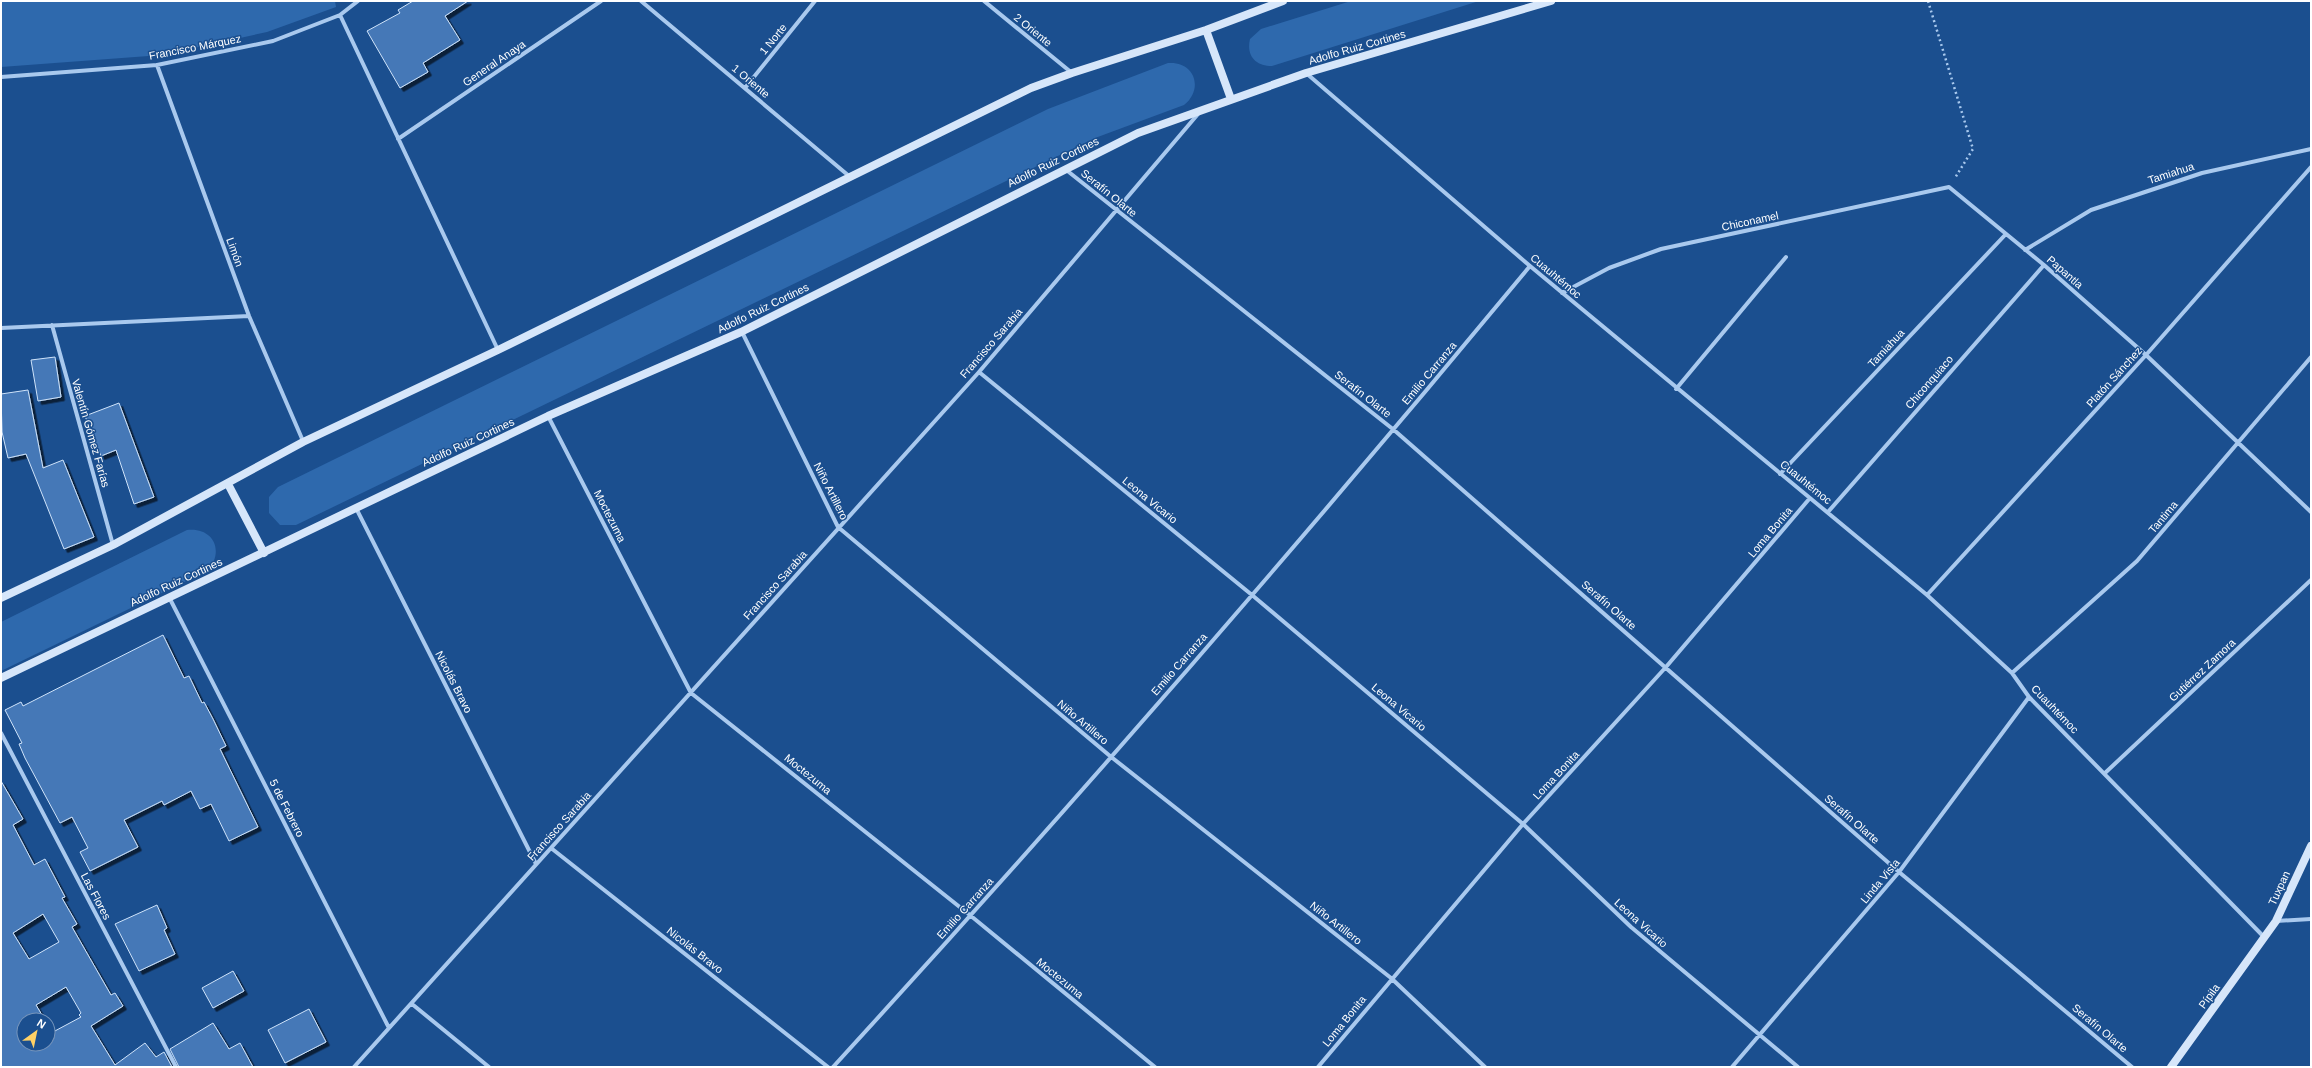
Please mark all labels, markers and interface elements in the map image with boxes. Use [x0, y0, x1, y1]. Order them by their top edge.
street label: 2 Oriente [1012, 11, 1054, 49]
street label: 1 Norte [757, 21, 789, 57]
street label: Adolfo Ruiz Cortines [1307, 27, 1407, 67]
street label: Francisco Márquez [148, 32, 242, 62]
street label: General Anaya [460, 37, 528, 88]
street label: 1 Oriente [730, 62, 772, 100]
street label: Adolfo Ruiz Cortines [1005, 134, 1101, 189]
street label: Tamiahua [2146, 160, 2196, 186]
street label: Serafín Olarte [1079, 167, 1139, 219]
street label: Chiconamel [1720, 209, 1780, 233]
street label: Limón [224, 236, 246, 268]
street label: Cuauhtémoc [1528, 251, 1584, 301]
street label: Papantla [2045, 253, 2086, 291]
street label: Adolfo Ruiz Cortines [715, 280, 811, 335]
street label: Francisco Sarabia [957, 305, 1025, 380]
street label: Tamiahua [1865, 326, 1907, 370]
street label: Emilio Carranza [1399, 338, 1459, 407]
street label: Platón Sánchez [2084, 344, 2144, 410]
street label: Chiconquiaco [1903, 353, 1955, 411]
street label: Serafín Olarte [1332, 368, 1394, 420]
street label: Valentín Gómez Farías [70, 377, 112, 489]
street label: Adolfo Ruiz Cortines [420, 415, 516, 469]
street label: Cuauhtémoc [1778, 458, 1834, 507]
street label: Niño Artillero [811, 460, 851, 522]
street label: Leona Vicario [1120, 474, 1180, 526]
street label: Moctezuma [592, 488, 629, 545]
street label: Tantima [2146, 498, 2181, 536]
street label: Loma Bonita [1746, 504, 1795, 560]
street label: Francisco Sarabia [741, 547, 810, 622]
street label: Adolfo Ruiz Cortines [128, 555, 224, 609]
street label: Serafín Olarte [1579, 578, 1639, 632]
street label: Emilio Carranza [1149, 630, 1210, 697]
street label: Gutiérrez Zamora [2166, 636, 2238, 704]
street label: Nicolás Bravo [433, 649, 475, 715]
street label: Leona Vicario [1369, 681, 1429, 733]
street label: Cuauhtémoc [2029, 682, 2081, 736]
street label: Niño Artillero [1055, 697, 1111, 747]
street label: Loma Bonita [1531, 748, 1582, 802]
street label: Moctezuma [782, 751, 835, 797]
street label: 5 de Febrero [267, 777, 307, 839]
street label: Francisco Sarabia [525, 788, 594, 863]
street label: Serafín Olarte [1822, 792, 1882, 846]
street label: Linda Vista [1858, 856, 1903, 906]
street label: Tuxpan [2266, 869, 2292, 907]
street label: Las Flores [79, 871, 114, 922]
street label: Emilio Carranza [934, 874, 996, 941]
street label: Leona Vicario [1612, 896, 1670, 950]
street label: Niño Artillero [1308, 899, 1364, 947]
street label: Nicolás Bravo [665, 924, 725, 976]
street label: Moctezuma [1034, 955, 1087, 1001]
street label: Pípila [2196, 981, 2222, 1011]
street label: Loma Bonita [1320, 993, 1369, 1049]
street label: Serafín Olarte [2070, 1001, 2130, 1055]
north arrow [16, 1012, 56, 1052]
text: N [35, 1016, 48, 1031]

